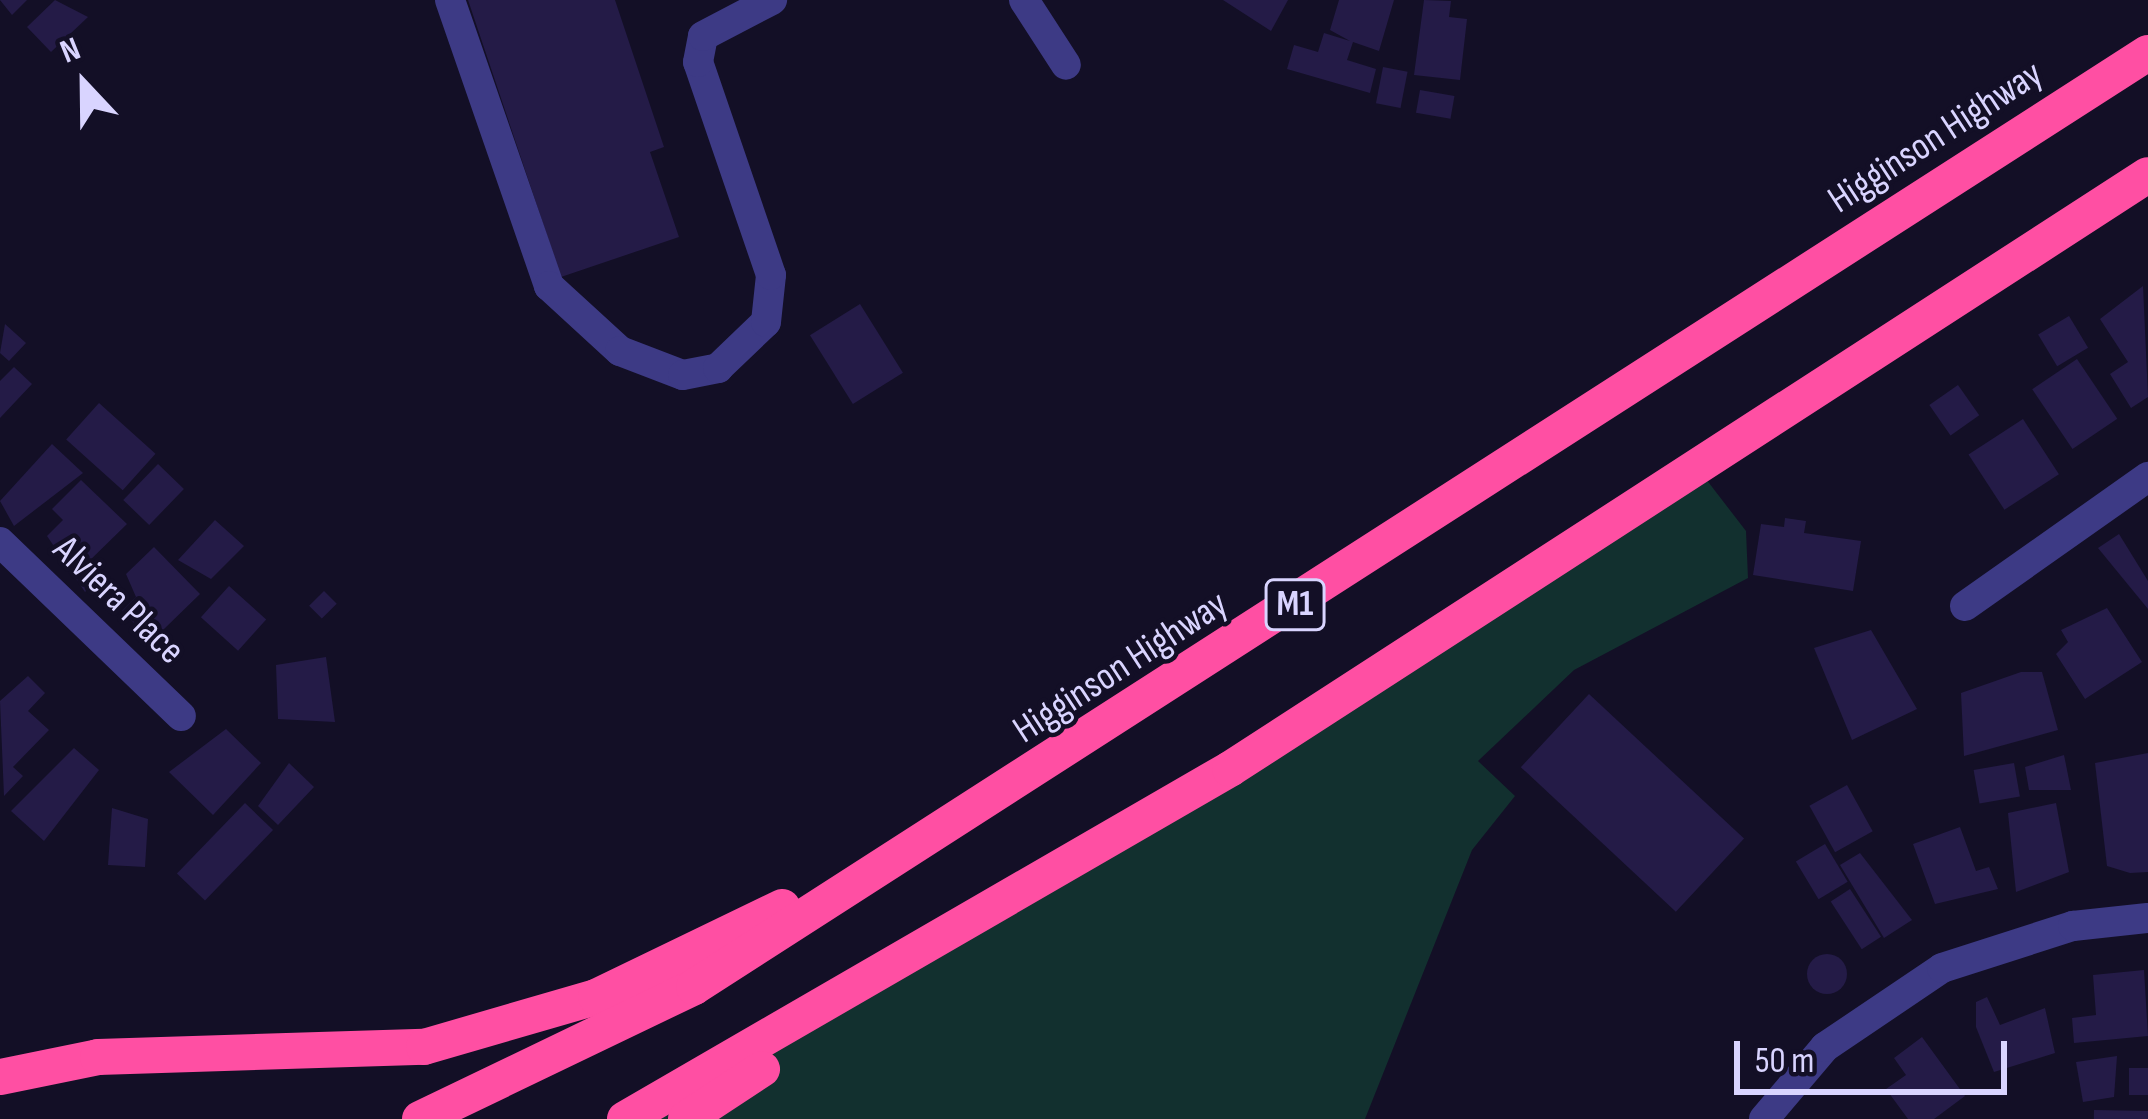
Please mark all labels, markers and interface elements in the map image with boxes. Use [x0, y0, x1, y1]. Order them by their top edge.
north arrow [24, 24, 144, 144]
text: N [55, 29, 86, 72]
street label: Higginson Highway [1820, 51, 2052, 225]
street label: Alviera Place [43, 527, 193, 675]
road number: M1 [1262, 575, 1328, 635]
street label: Higginson Highway [1005, 581, 1237, 755]
scale bar [1740, 1017, 2013, 1091]
text: 50 m [1755, 1040, 1814, 1083]

